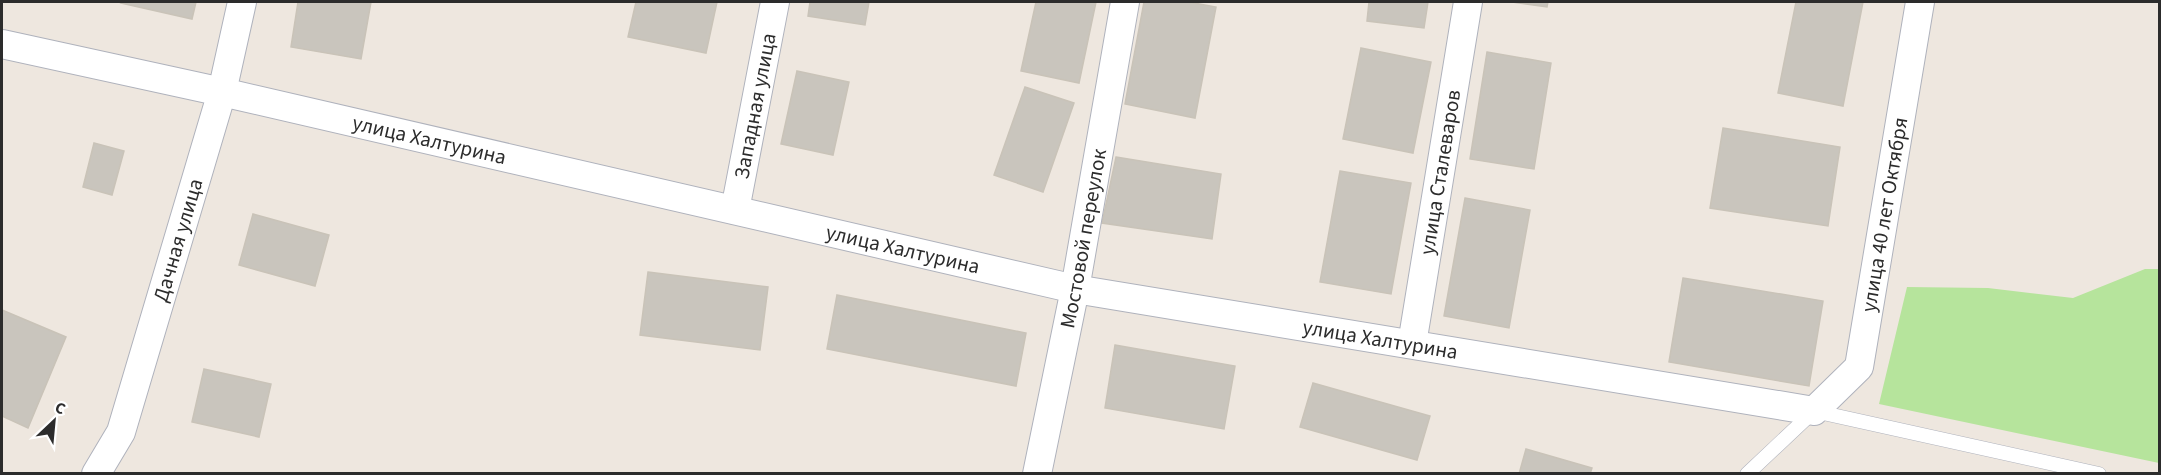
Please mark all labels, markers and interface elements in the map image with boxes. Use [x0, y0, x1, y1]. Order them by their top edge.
street label: Западная улица [726, 30, 784, 181]
street label: улица Сталеваров [1412, 87, 1468, 257]
street label: улица Халтурина [349, 108, 509, 172]
street label: улица 40 лет Октября [1853, 115, 1916, 314]
street label: Мостовой переулок [1052, 146, 1114, 331]
street label: Дачная улица [145, 175, 211, 306]
street label: улица Халтурина [823, 217, 983, 282]
street label: улица Халтурина [1300, 312, 1460, 367]
north arrow [24, 391, 84, 451]
text: С [51, 396, 69, 420]

